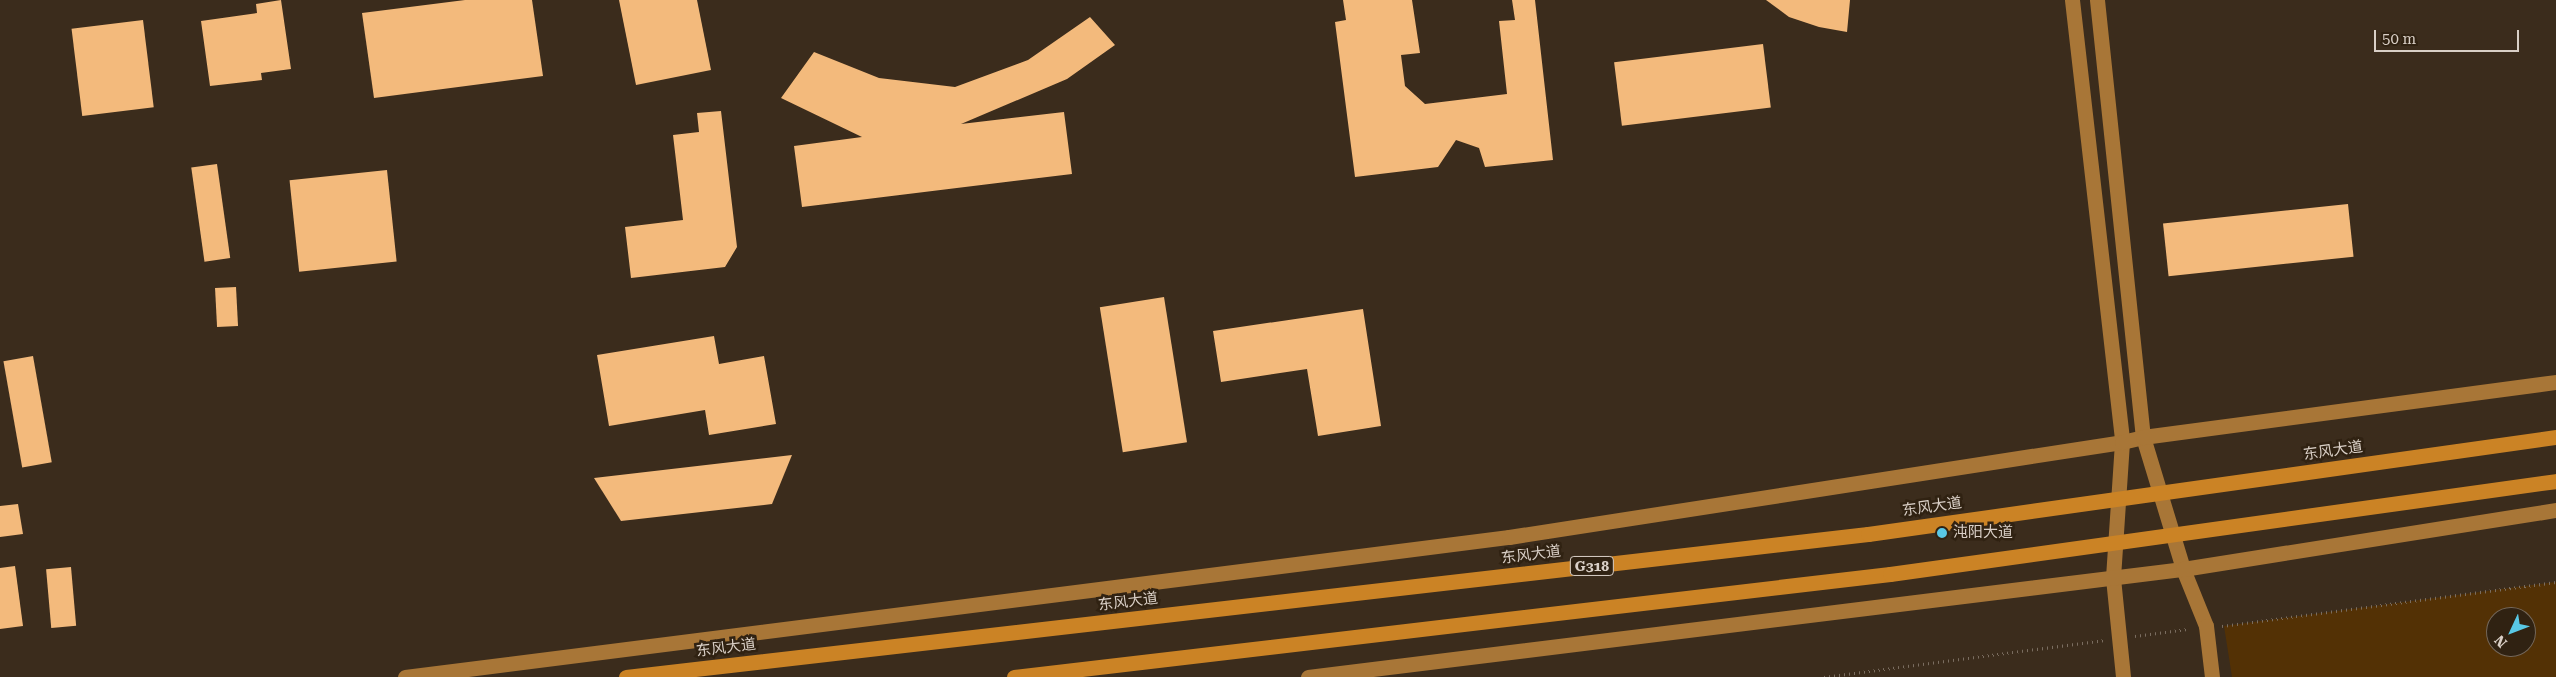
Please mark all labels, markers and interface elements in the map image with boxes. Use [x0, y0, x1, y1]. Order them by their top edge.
scale bar [2376, 20, 2521, 52]
text: 50 m [2382, 30, 2416, 48]
street label: 东风大道 [2302, 438, 2364, 464]
street label: 东风大道 [1901, 494, 1963, 520]
place label: 沌阳大道 [1953, 524, 2013, 542]
marker: 沌阳大道 [1935, 526, 1949, 540]
street label: 东风大道 [1500, 542, 1562, 568]
road number: G318 [1570, 554, 1614, 578]
street label: 东风大道 [1097, 589, 1159, 615]
north arrow [2486, 607, 2536, 657]
text: N [2491, 632, 2510, 651]
street label: 东风大道 [695, 635, 757, 661]

